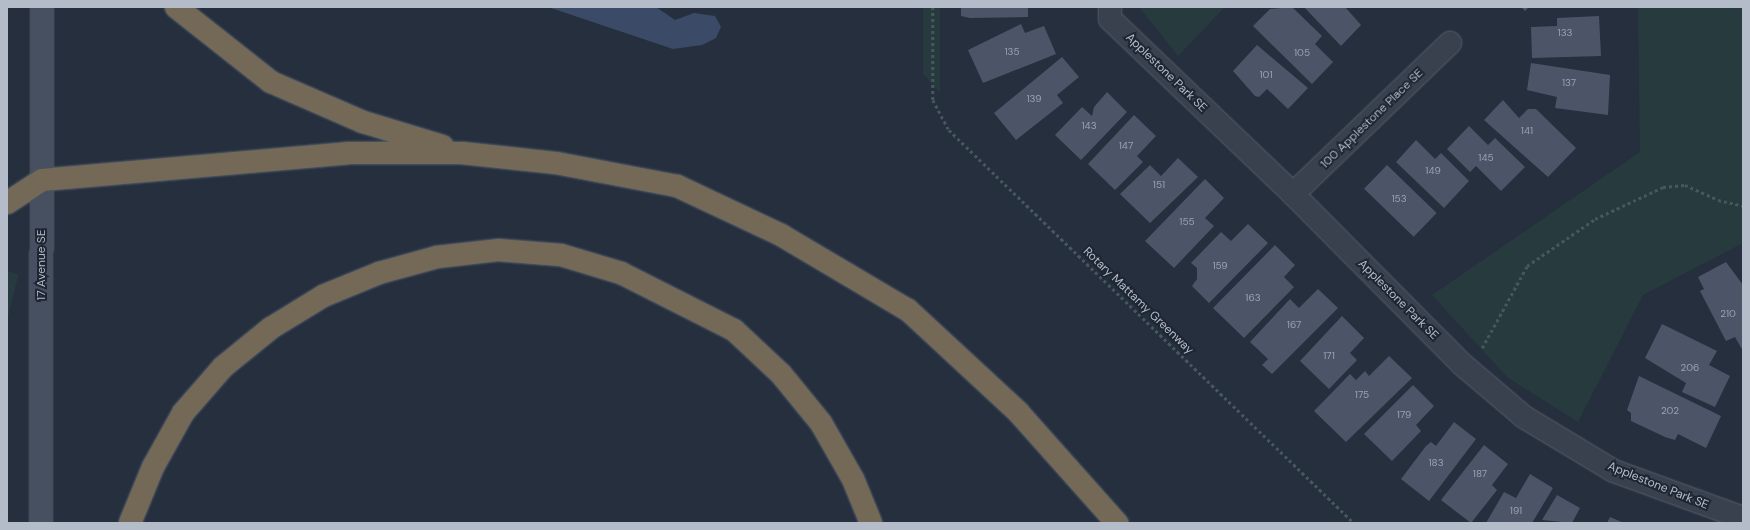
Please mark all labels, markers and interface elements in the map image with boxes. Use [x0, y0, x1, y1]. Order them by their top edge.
house number: 133 [1558, 27, 1572, 39]
street label: Applestone Park SE [1122, 31, 1210, 115]
house number: 135 [1004, 46, 1020, 58]
house number: 105 [1294, 47, 1310, 59]
street label: 100 Applestone Place SE [1318, 66, 1426, 172]
house number: 101 [1259, 69, 1273, 81]
house number: 137 [1562, 77, 1576, 89]
house number: 139 [1026, 93, 1042, 105]
house number: 143 [1081, 120, 1097, 132]
house number: 141 [1521, 125, 1533, 137]
house number: 147 [1119, 140, 1133, 152]
house number: 145 [1478, 152, 1494, 164]
house number: 149 [1425, 165, 1441, 177]
house number: 151 [1153, 179, 1165, 191]
house number: 153 [1391, 193, 1407, 205]
house number: 155 [1179, 216, 1195, 228]
street label: 17 Avenue SE [35, 229, 49, 301]
street label: Rotary Mattamy Greenway [1080, 245, 1196, 357]
street label: Applestone Park SE [1355, 257, 1441, 343]
house number: 159 [1212, 260, 1228, 272]
house number: 163 [1245, 292, 1261, 304]
house number: 210 [1720, 308, 1736, 320]
house number: 167 [1287, 319, 1301, 331]
house number: 171 [1323, 350, 1335, 362]
house number: 206 [1681, 362, 1699, 374]
house number: 175 [1355, 389, 1369, 401]
house number: 202 [1661, 405, 1679, 417]
house number: 179 [1397, 409, 1411, 421]
house number: 183 [1428, 457, 1444, 469]
street label: Applestone Park SE [1606, 459, 1710, 513]
house number: 187 [1473, 468, 1487, 480]
house number: 191 [1510, 505, 1522, 517]

